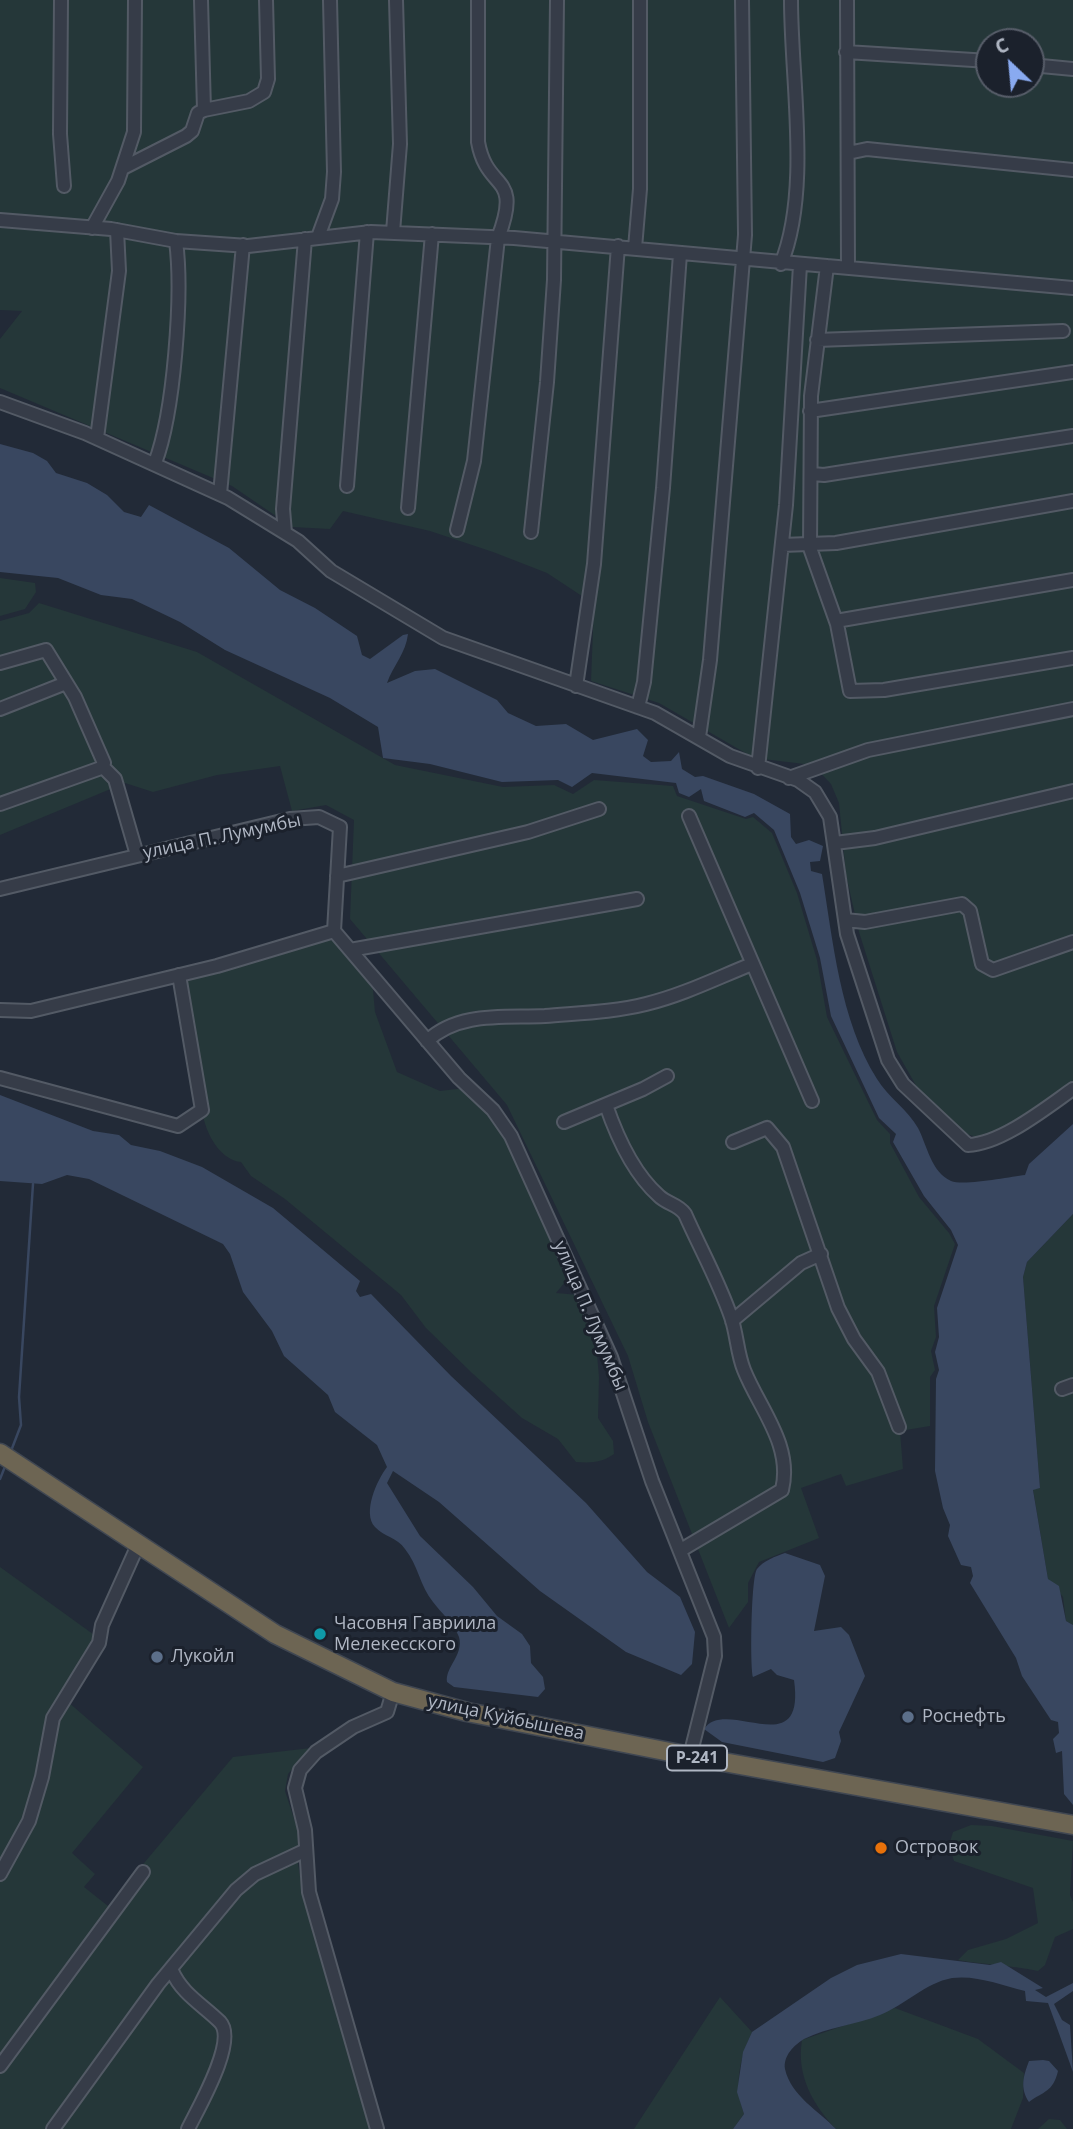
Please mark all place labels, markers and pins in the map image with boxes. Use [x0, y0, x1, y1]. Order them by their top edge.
place label: Часовня Гавриила Мелекесского [334, 1613, 496, 1656]
marker: Часовня Гавриила Мелекесского [312, 1626, 328, 1642]
place label: Лукойл [171, 1646, 235, 1668]
marker: Лукойл [149, 1649, 165, 1665]
place label: Роснефть [922, 1706, 1006, 1728]
marker: Роснефть [900, 1709, 916, 1725]
place label: Островок [895, 1837, 978, 1859]
marker: Островок [873, 1840, 889, 1856]

